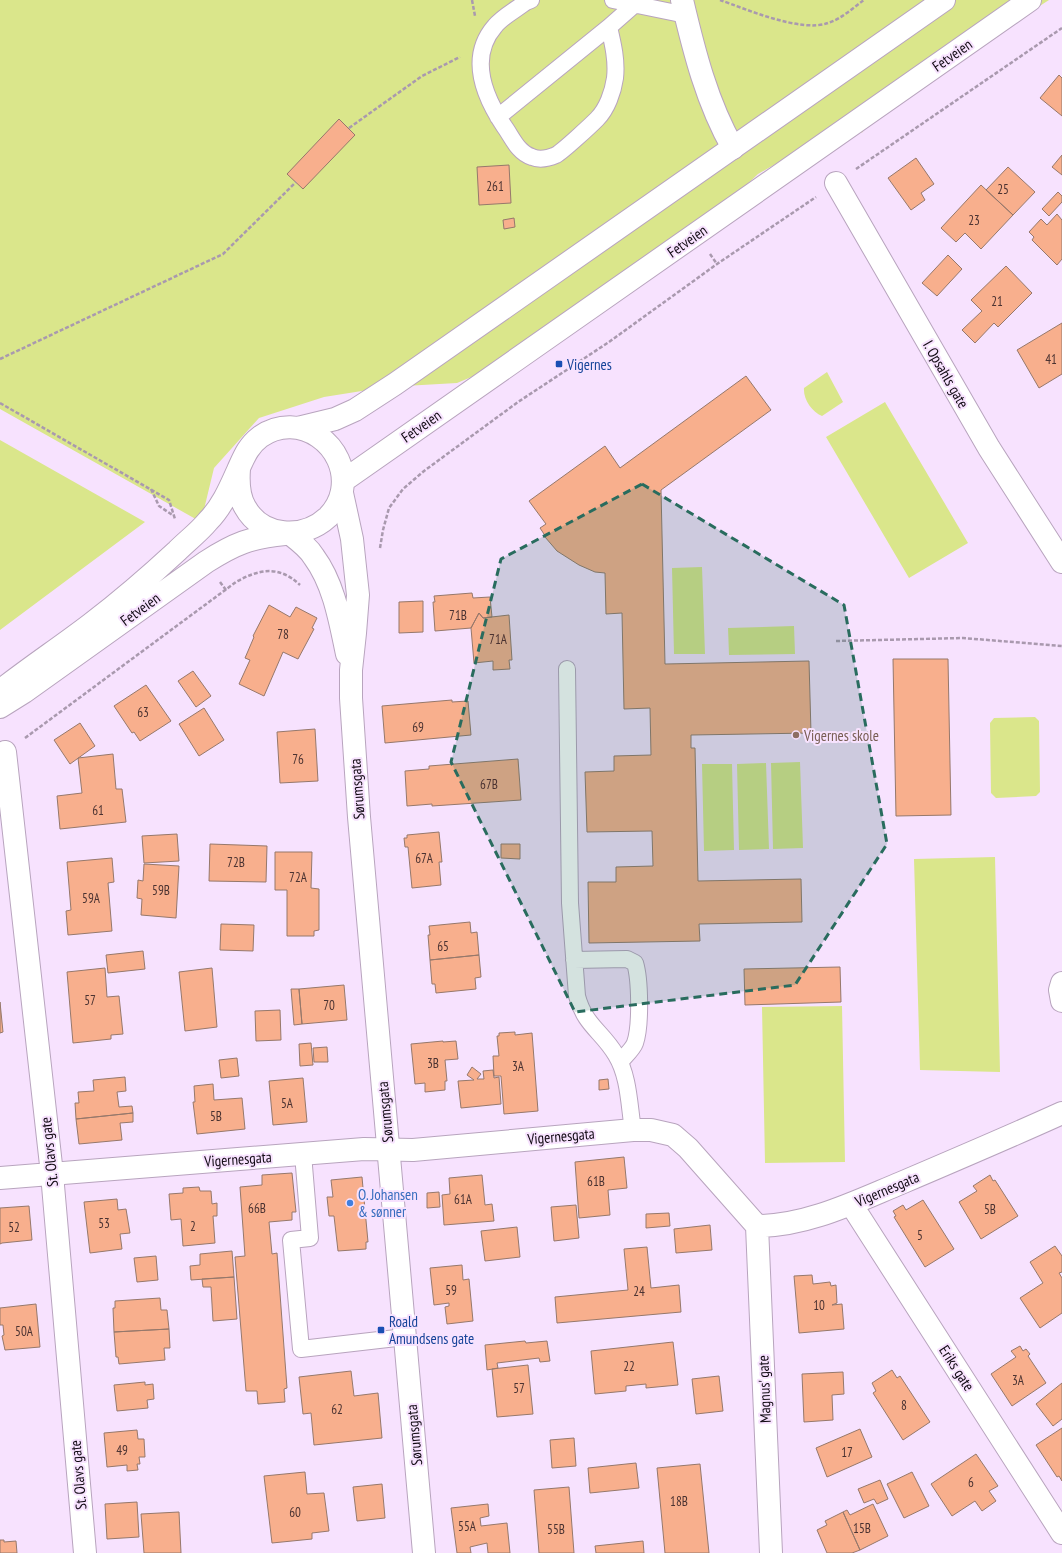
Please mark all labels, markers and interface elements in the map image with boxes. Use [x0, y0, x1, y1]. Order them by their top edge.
street label: Fetveien [928, 34, 976, 76]
house number: 261 [486, 178, 504, 195]
house number: 25 [997, 181, 1009, 198]
house number: 23 [968, 212, 980, 229]
street label: Fetveien [663, 220, 711, 262]
house number: 21 [991, 293, 1003, 310]
street label: I. Opsahls gate [919, 337, 973, 411]
house number: 41 [1045, 351, 1057, 368]
place label: Vigernes [566, 355, 612, 374]
marker: Vigernes [554, 359, 564, 369]
street label: Fetveien [397, 405, 445, 447]
street label: Fetveien [116, 588, 164, 630]
house number: 71B [449, 607, 467, 624]
house number: 78 [277, 626, 289, 643]
house number: 71A [489, 631, 508, 648]
house number: 63 [137, 704, 149, 721]
house number: 69 [412, 719, 424, 736]
place label: Vigernes skole [803, 726, 879, 745]
marker: Vigernes skole [791, 730, 801, 740]
house number: 76 [292, 751, 304, 768]
street label: Sørumsgata [345, 758, 369, 820]
house number: 67B [480, 776, 498, 793]
house number: 61 [92, 802, 104, 819]
house number: 67A [415, 850, 434, 867]
house number: 72B [227, 854, 245, 871]
house number: 72A [289, 869, 308, 886]
house number: 59B [152, 882, 170, 899]
house number: 59A [82, 890, 101, 907]
house number: 65 [437, 938, 449, 955]
house number: 57 [84, 992, 96, 1009]
house number: 70 [323, 997, 335, 1014]
house number: 3B [427, 1055, 439, 1072]
house number: 3A [512, 1058, 525, 1075]
street label: Sørumsgata [373, 1081, 397, 1143]
house number: 5A [281, 1095, 294, 1112]
house number: 5B [210, 1108, 222, 1125]
street label: St. Olavs gate [36, 1116, 62, 1188]
street label: Vigernesgata [526, 1124, 595, 1148]
street label: Vigernesgata [203, 1147, 272, 1171]
street label: Vigernesgata [851, 1167, 922, 1211]
house number: 61B [587, 1173, 605, 1190]
place label: O. Johansen & sønner [358, 1185, 418, 1221]
house number: 61A [454, 1191, 473, 1208]
marker: O. Johansen & sønner [345, 1198, 355, 1208]
house number: 66B [248, 1200, 266, 1217]
house number: 5B [984, 1201, 996, 1218]
house number: 53 [98, 1215, 110, 1232]
house number: 2 [190, 1218, 196, 1235]
house number: 52 [8, 1219, 20, 1236]
house number: 5 [917, 1227, 923, 1244]
house number: 59 [445, 1282, 457, 1299]
house number: 24 [633, 1283, 645, 1300]
house number: 10 [813, 1297, 825, 1314]
place label: Roald Amundsens gate [389, 1312, 474, 1348]
house number: 50A [15, 1323, 34, 1340]
marker: Roald Amundsens gate [376, 1325, 386, 1335]
street label: Eriks gate [935, 1342, 979, 1394]
street label: Magnus' gate [753, 1355, 775, 1423]
house number: 22 [623, 1358, 635, 1375]
house number: 3A [1012, 1372, 1025, 1389]
house number: 57 [513, 1380, 525, 1397]
house number: 8 [901, 1397, 907, 1414]
house number: 62 [331, 1401, 343, 1418]
street label: Sørumsgata [402, 1404, 426, 1466]
street label: St. Olavs gate [65, 1439, 91, 1511]
house number: 49 [116, 1442, 128, 1459]
house number: 17 [841, 1444, 853, 1461]
house number: 6 [968, 1474, 974, 1491]
house number: 18B [670, 1493, 688, 1510]
house number: 60 [289, 1504, 301, 1521]
house number: 55A [458, 1518, 477, 1535]
house number: 15B [853, 1520, 871, 1537]
house number: 55B [547, 1521, 565, 1538]

